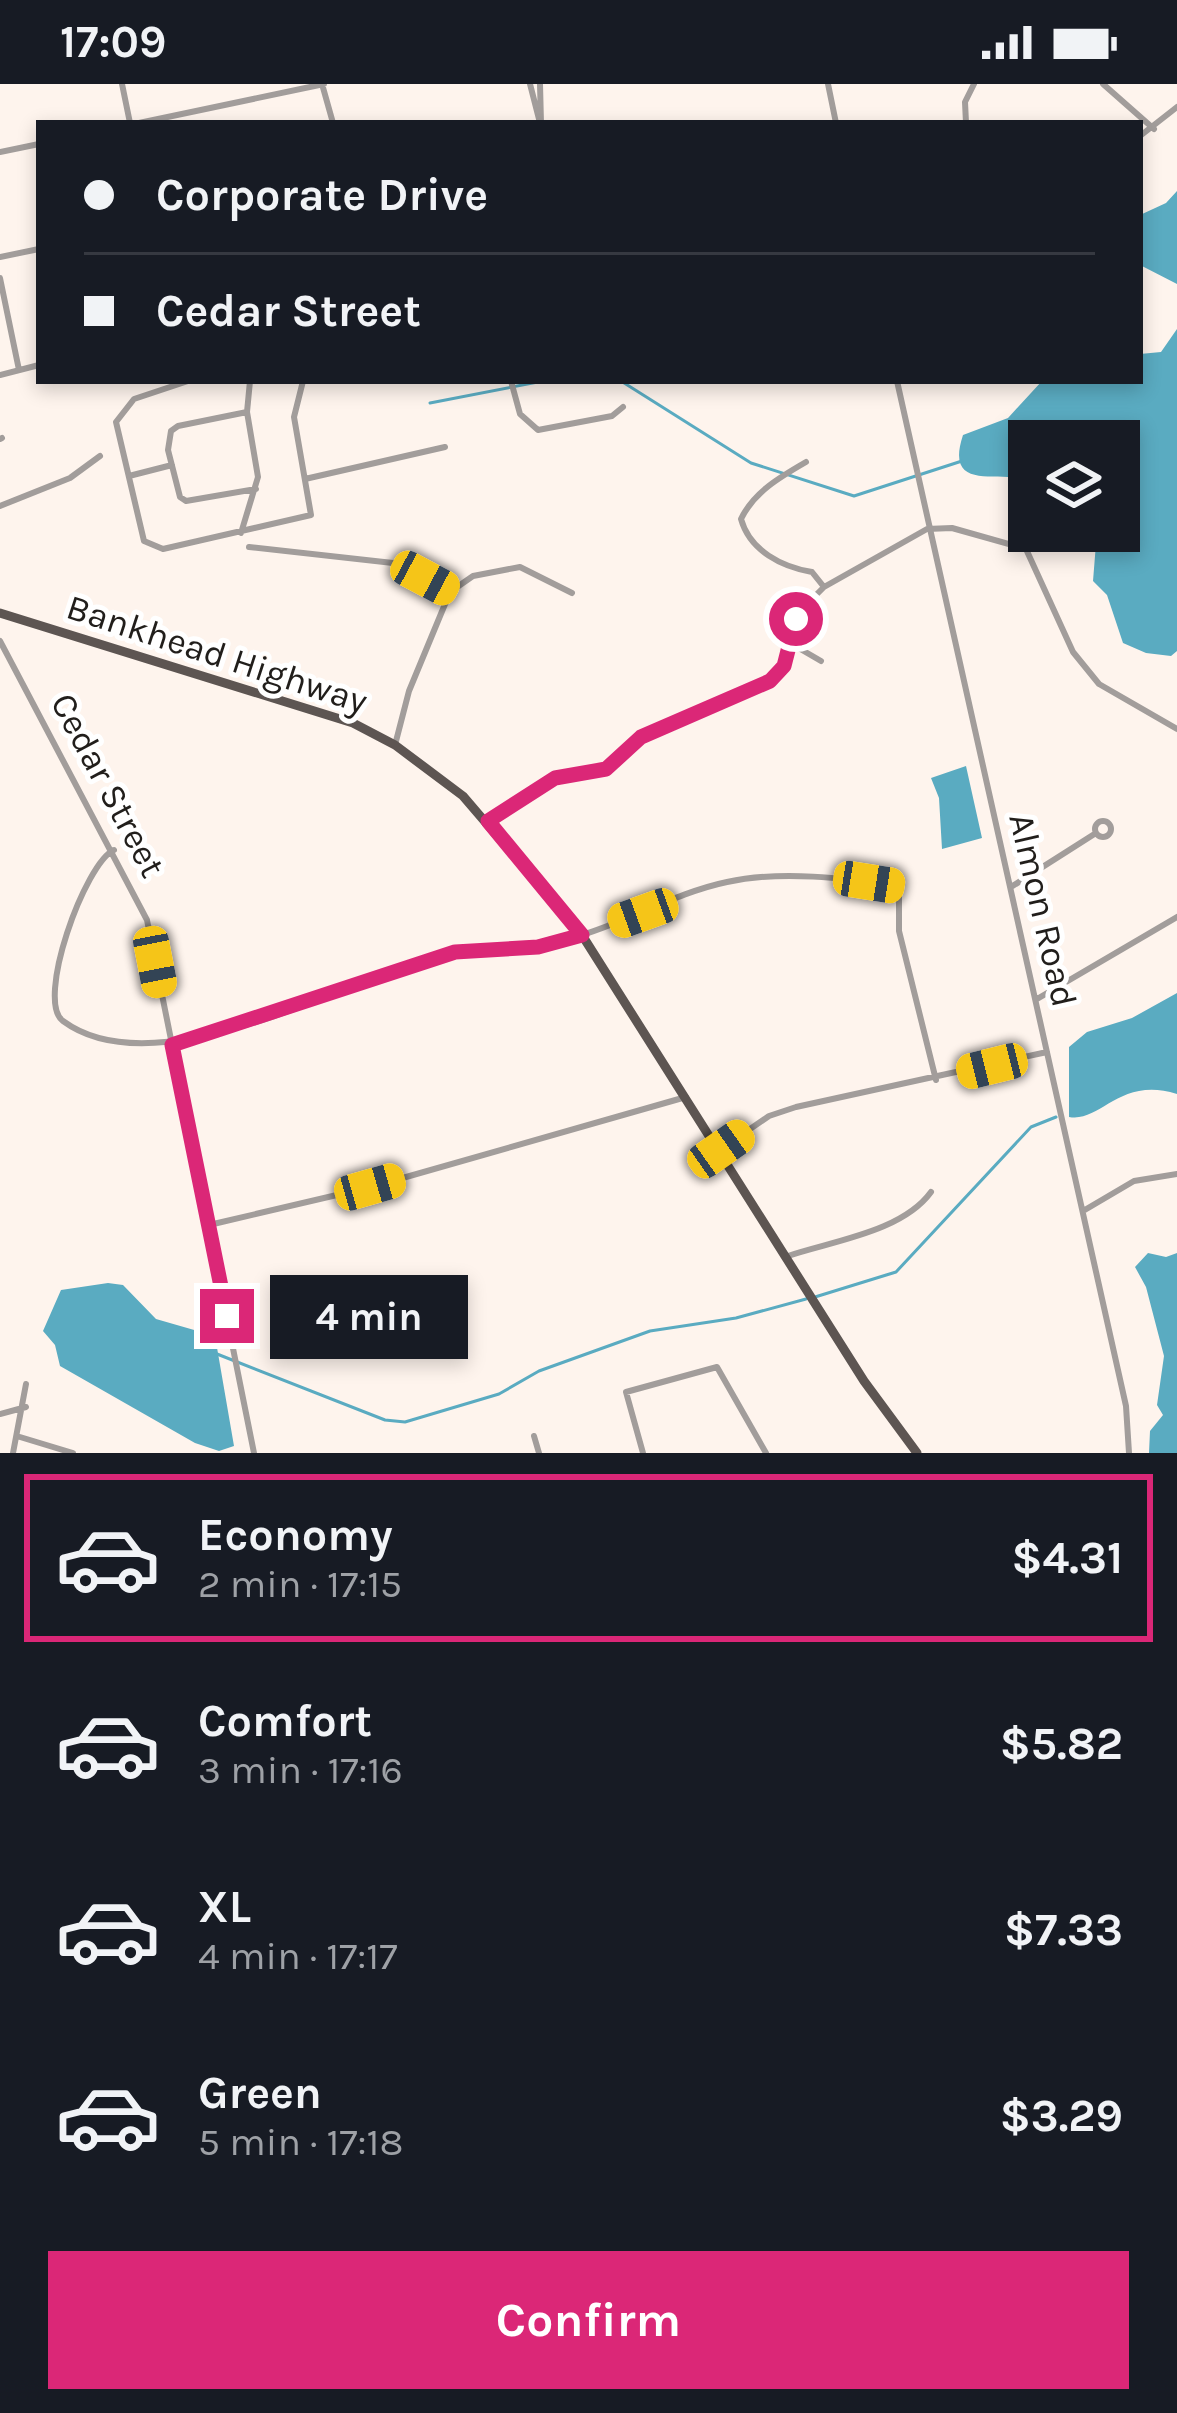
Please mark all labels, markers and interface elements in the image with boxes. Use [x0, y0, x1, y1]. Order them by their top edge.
text: 17:09 [60, 16, 166, 68]
text: Corporate Drive [156, 169, 488, 221]
text: Cedar Street [156, 285, 421, 337]
map controls [1008, 420, 1140, 552]
button: layers [1008, 420, 1140, 552]
car [385, 545, 465, 611]
street label: Bankhead Highway [61, 586, 373, 723]
route start [769, 592, 823, 646]
street label: Cedar Street [42, 686, 174, 884]
street label: Almon Road [1000, 809, 1086, 1011]
car [831, 859, 907, 905]
car [603, 884, 683, 942]
car [130, 923, 180, 1001]
car [953, 1040, 1031, 1092]
car [681, 1114, 761, 1184]
car [330, 1160, 410, 1214]
callout: 4 min [269, 1274, 467, 1358]
route end [200, 1289, 254, 1343]
text: 4 min [315, 1294, 423, 1340]
icon: car [54, 1504, 162, 1612]
text: Economy [198, 1509, 393, 1561]
text: $4.31 [1012, 1532, 1123, 1584]
text: 2 min · 17:15 [198, 1561, 402, 1607]
icon: car [54, 1690, 162, 1798]
text: Comfort [198, 1695, 372, 1747]
text: $5.82 [1000, 1718, 1123, 1770]
text: 3 min · 17:16 [198, 1747, 403, 1793]
icon: car [54, 1876, 162, 1984]
text: XL [198, 1881, 251, 1933]
text: $7.33 [1004, 1904, 1123, 1956]
text: 4 min · 17:17 [198, 1933, 398, 1979]
icon: car [54, 2062, 162, 2170]
text: Green [198, 2067, 322, 2119]
text: $3.29 [1000, 2090, 1123, 2142]
text: 5 min · 17:18 [198, 2119, 403, 2165]
button: Confirm [48, 2251, 1129, 2389]

